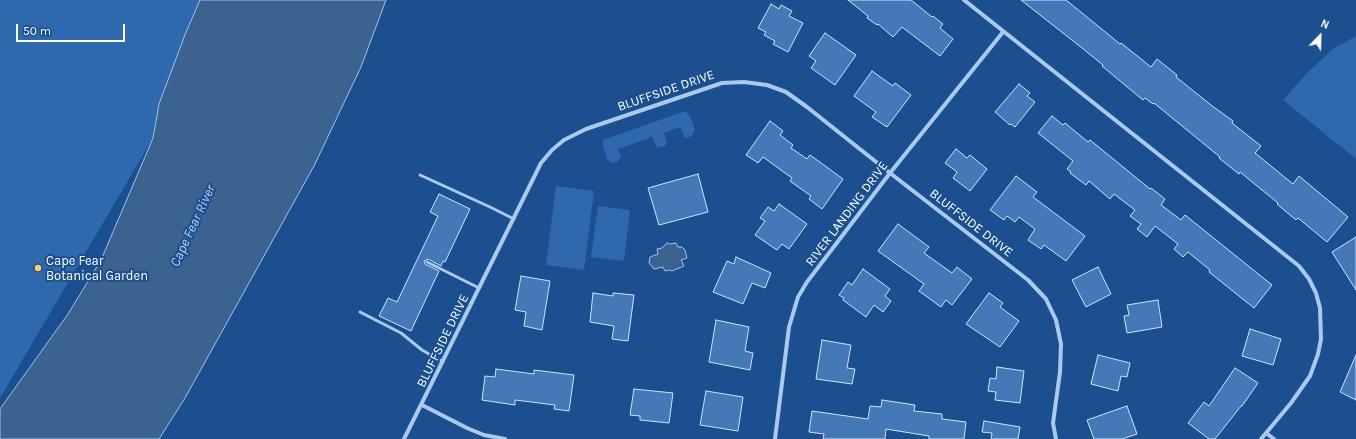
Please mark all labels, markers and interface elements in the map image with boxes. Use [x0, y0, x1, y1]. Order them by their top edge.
scale bar [18, 16, 127, 42]
north arrow [1300, 16, 1340, 56]
text: N [1319, 17, 1331, 32]
text: 50 m [23, 24, 51, 38]
street label: BLUFFSIDE DRIVE [615, 67, 717, 115]
street label: RIVER LANDING DRIVE [803, 159, 891, 269]
water label: Cape Fear River [167, 182, 219, 270]
street label: BLUFFSIDE DRIVE [926, 186, 1016, 260]
place label: Cape Fear Botanical Garden [46, 253, 148, 284]
marker: Cape Fear Botanical Garden [33, 263, 43, 273]
street label: BLUFFSIDE DRIVE [414, 292, 472, 390]

